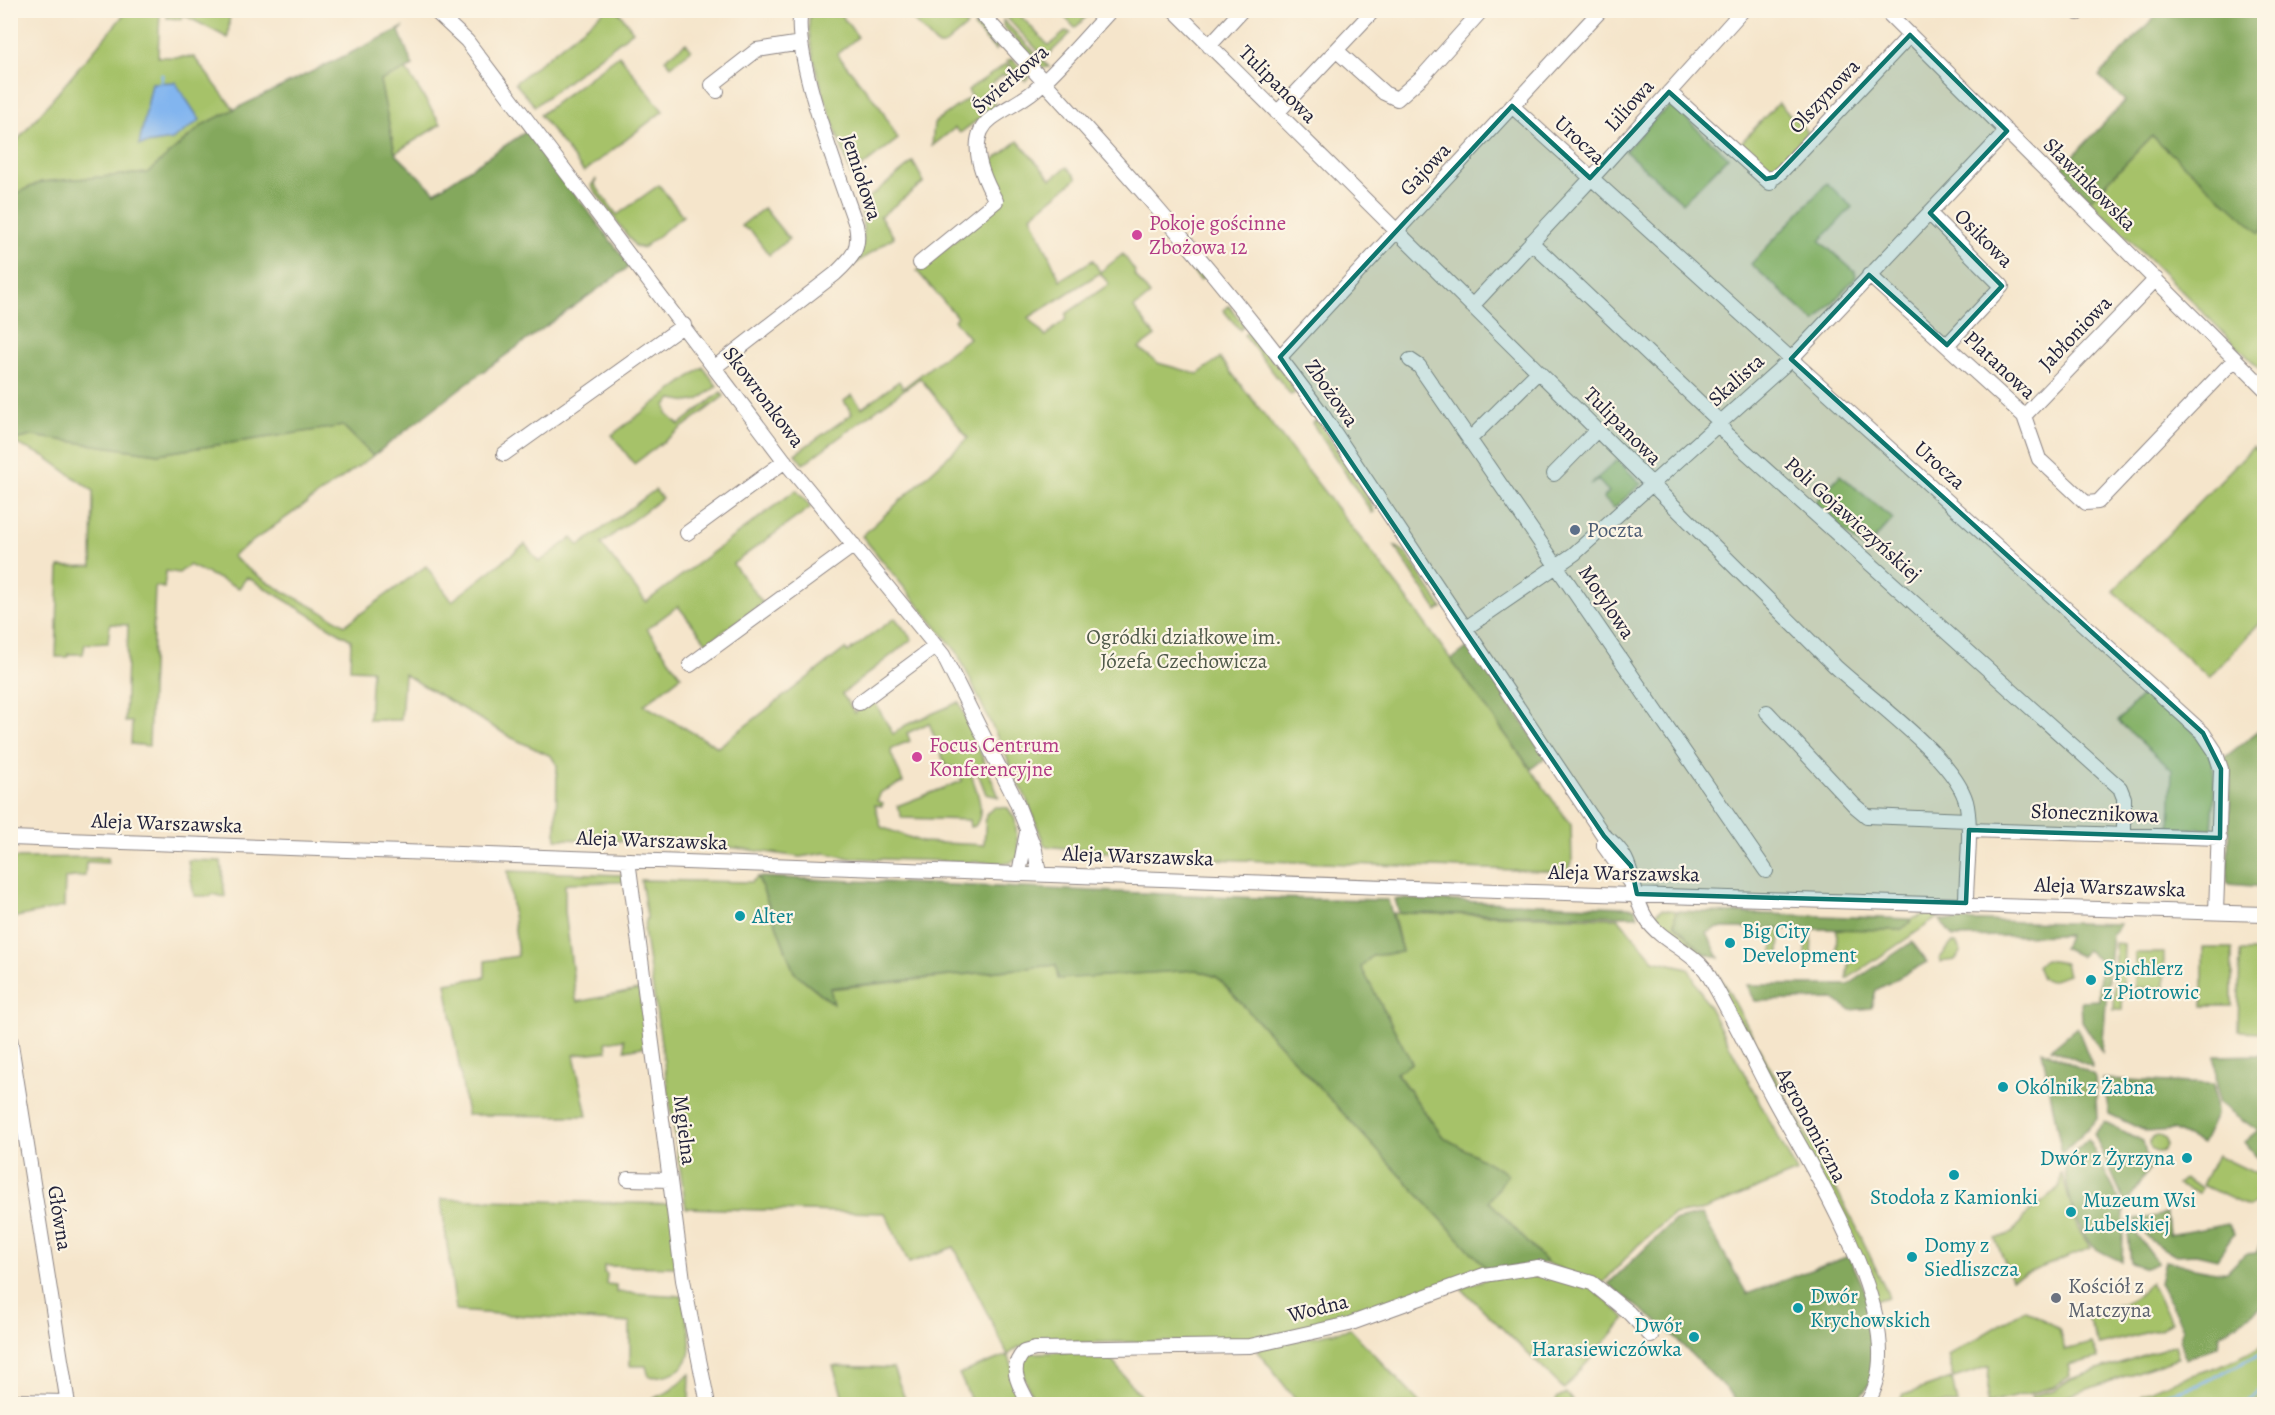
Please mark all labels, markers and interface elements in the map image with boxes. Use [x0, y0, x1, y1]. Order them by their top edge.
street label: Świerkowa [966, 38, 1055, 120]
street label: Tulipanowa [1233, 39, 1323, 129]
street label: Olszynowa [1782, 52, 1866, 140]
street label: Liliowa [1598, 72, 1660, 137]
street label: Urocza [1548, 109, 1612, 171]
street label: Jemiołowa [835, 130, 889, 224]
street label: Sławinkowska [2037, 131, 2143, 237]
street label: Gajowa [1393, 136, 1457, 202]
street label: Osikowa [1948, 202, 2020, 274]
place label: Pokoje gościnne Zbożowa 12 [1149, 209, 1286, 261]
marker: Pokoje gościnne Zbożowa 12 [1130, 228, 1144, 242]
street label: Jabłoniowa [2032, 289, 2118, 377]
street label: Platanowa [1958, 324, 2042, 406]
street label: Skowronkowa [717, 341, 811, 454]
street label: Skalista [1702, 347, 1770, 413]
street label: Zbożowa [1298, 353, 1366, 433]
street label: Tulipanowa [1578, 381, 1668, 471]
street label: Urocza [1908, 434, 1972, 496]
street label: Poli Gojawiczyńskiej [1779, 450, 1927, 588]
place label: Poczta [1587, 516, 1644, 544]
marker: Poczta [1568, 523, 1582, 537]
street label: Motylowa [1572, 560, 1642, 645]
park label: Ogródki działkowe im. Józefa Czechowicza [1086, 623, 1282, 675]
place label: Focus Centrum Konferencyjne [929, 731, 1060, 783]
marker: Focus Centrum Konferencyjne [910, 750, 924, 764]
street label: Słonecznikowa [2030, 797, 2160, 829]
street label: Aleja Warszawska [90, 806, 244, 840]
street label: Aleja Warszawska [575, 823, 729, 857]
street label: Aleja Warszawska [1061, 839, 1215, 873]
street label: Aleja Warszawska [1547, 858, 1700, 888]
street label: Aleja Warszawska [2033, 870, 2187, 904]
place label: Alter [751, 902, 793, 930]
marker: Alter [733, 909, 747, 923]
place label: Big City Development [1742, 917, 1857, 969]
marker: Big City Development [1723, 936, 1737, 950]
place label: Spichlerz z Piotrowic [2103, 954, 2199, 1006]
marker: Spichlerz z Piotrowic [2084, 973, 2098, 987]
street label: Agronomiczna [1770, 1062, 1854, 1188]
place label: Okólnik z Żabna [2015, 1073, 2155, 1101]
marker: Okólnik z Żabna [1996, 1080, 2010, 1094]
street label: Mgielna [667, 1094, 703, 1167]
place label: Dwór z Żyrzyna [2040, 1144, 2175, 1172]
marker: Dwór z Żyrzyna [2180, 1151, 2194, 1165]
marker: Stodoła z Kamionki [1947, 1168, 1961, 1182]
street label: Główna [41, 1183, 79, 1253]
place label: Stodoła z Kamionki [1870, 1183, 2038, 1211]
place label: Muzeum Wsi Lubelskiej [2083, 1186, 2196, 1238]
marker: Muzeum Wsi Lubelskiej [2064, 1205, 2078, 1219]
place label: Domy z Siedliszcza [1924, 1231, 2019, 1283]
marker: Domy z Siedliszcza [1905, 1250, 1919, 1264]
place label: Kościół z Matczyna [2068, 1272, 2152, 1324]
place label: Dwór Krychowskich [1810, 1282, 1931, 1334]
street label: Wodna [1284, 1287, 1351, 1329]
marker: Kościół z Matczyna [2049, 1291, 2063, 1305]
marker: Dwór Krychowskich [1791, 1301, 1805, 1315]
place label: Dwór Harasiewiczówka [1531, 1311, 1682, 1363]
marker: Dwór Harasiewiczówka [1687, 1330, 1701, 1344]

